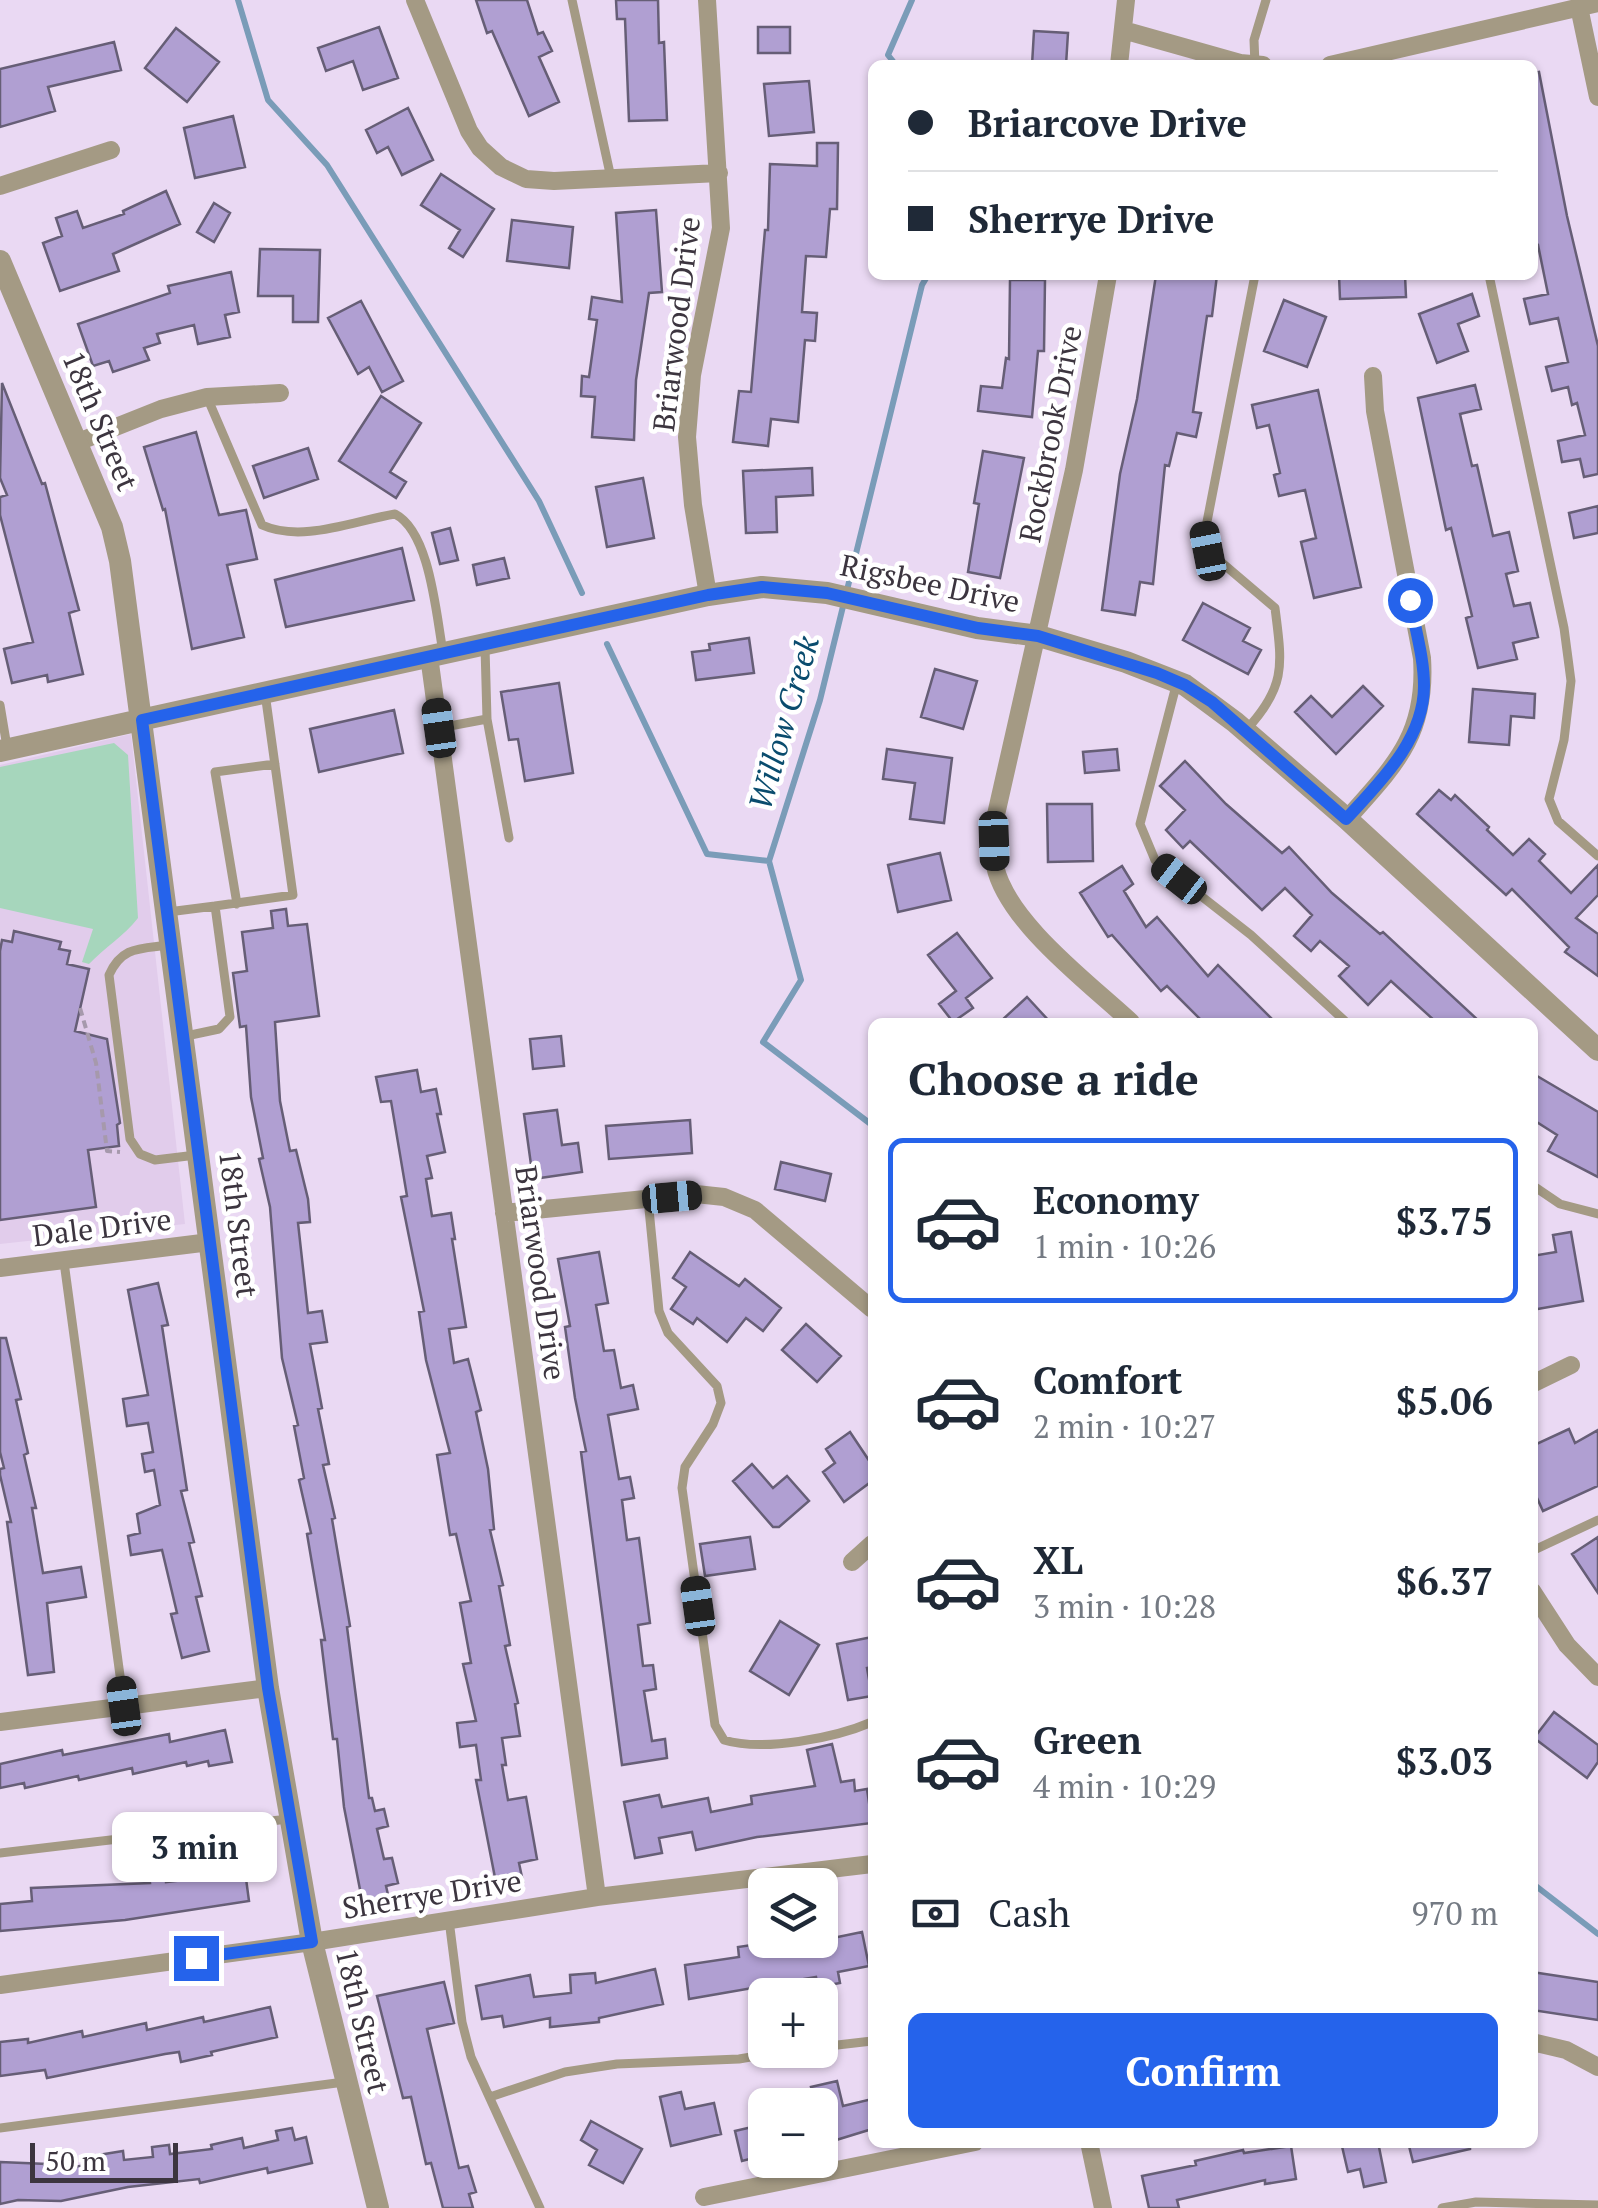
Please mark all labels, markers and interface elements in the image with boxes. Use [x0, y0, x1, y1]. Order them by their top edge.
text: Briarcove Drive [968, 98, 1247, 148]
text: Sherrye Drive [968, 194, 1214, 244]
street label: Briarwood Drive [643, 214, 709, 434]
street label: Rockbrook Drive [1009, 322, 1091, 546]
street label: 18th Street [54, 345, 148, 497]
car [1188, 519, 1228, 583]
street label: Rigsbee Drive [837, 545, 1024, 622]
route start [1388, 578, 1433, 623]
water label: Willow Creek [738, 630, 828, 815]
car [420, 696, 458, 760]
car [978, 810, 1010, 872]
car [1146, 849, 1212, 909]
text: Choose a ride [908, 1048, 1199, 1108]
street label: 18th Street [210, 1148, 268, 1300]
street label: Briarwood Drive [506, 1163, 576, 1383]
text: Economy [1033, 1175, 1199, 1225]
icon: car [913, 1176, 1003, 1266]
car [641, 1179, 703, 1215]
text: $3.75 [1396, 1196, 1493, 1246]
street label: Dale Drive [30, 1199, 173, 1255]
text: 1 min · 10:26 [1033, 1225, 1216, 1267]
text: Comfort [1033, 1355, 1182, 1405]
icon: car [913, 1356, 1003, 1446]
text: $5.06 [1396, 1376, 1493, 1426]
text: 2 min · 10:27 [1033, 1405, 1216, 1447]
text: XL [1033, 1535, 1083, 1585]
icon: car [913, 1536, 1003, 1626]
text: $6.37 [1396, 1556, 1493, 1606]
car [679, 1574, 717, 1638]
text: 3 min · 10:28 [1033, 1585, 1216, 1627]
car [105, 1674, 143, 1738]
text: Green [1033, 1715, 1142, 1765]
icon: car [913, 1716, 1003, 1806]
text: $3.03 [1396, 1736, 1493, 1786]
text: 4 min · 10:29 [1033, 1765, 1216, 1807]
callout: 3 min [114, 1813, 278, 1883]
text: 3 min [151, 1826, 238, 1868]
street label: Sherrye Drive [339, 1860, 524, 1928]
map controls [748, 1868, 838, 2178]
button: layers [748, 1868, 838, 1958]
icon: cash [908, 1886, 963, 1941]
text: Cash [988, 1888, 1070, 1938]
text: 970 m [1411, 1892, 1498, 1934]
route end [174, 1936, 219, 1981]
street label: 18th Street [327, 1944, 399, 2097]
button: + [748, 1978, 838, 2068]
button: Confirm [908, 2013, 1498, 2128]
button: − [748, 2088, 838, 2178]
scale bar [30, 2138, 178, 2182]
text: 50 m [45, 2142, 106, 2179]

